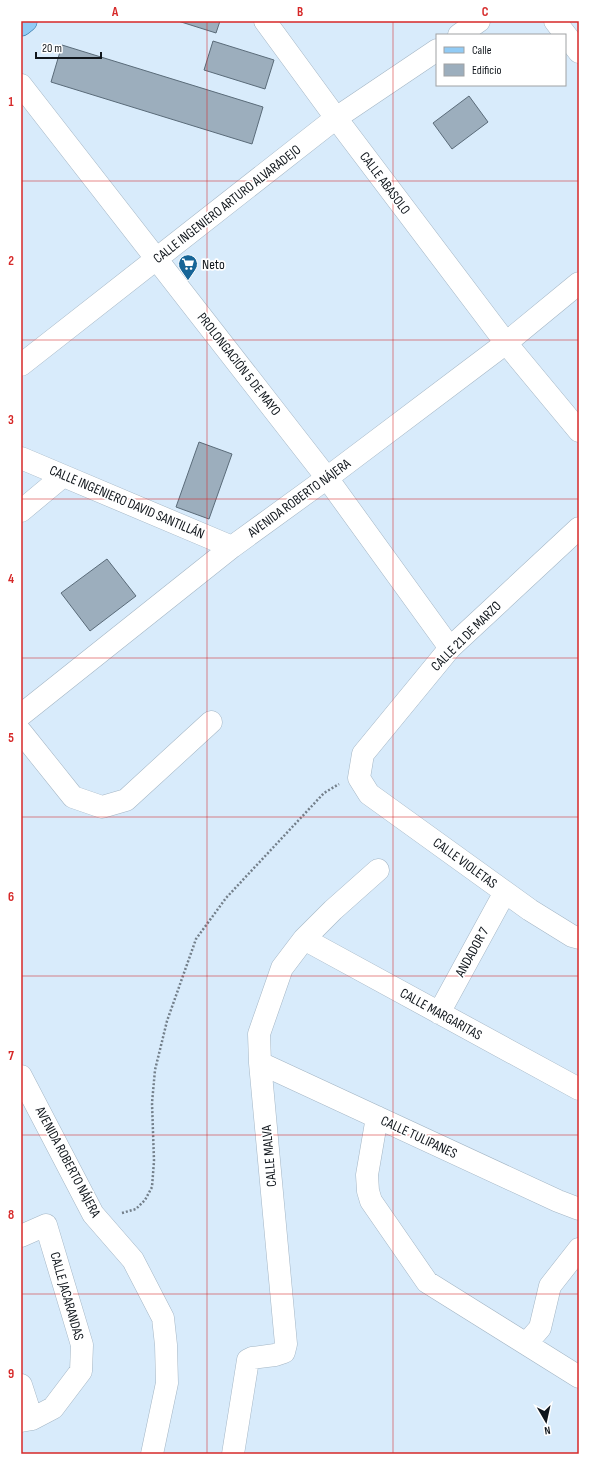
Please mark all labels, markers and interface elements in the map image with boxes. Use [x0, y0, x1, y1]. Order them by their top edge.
text: A [111, 4, 119, 20]
text: B [297, 4, 303, 20]
text: C [482, 4, 489, 20]
scale bar [36, 34, 101, 60]
legend [436, 34, 566, 86]
text: 20 m [42, 41, 62, 56]
text: Calle [472, 43, 492, 58]
text: Edificio [472, 63, 501, 78]
text: 1 [8, 94, 14, 110]
street label: CALLE INGENIERO ARTURO ALVARADEJO [150, 141, 304, 267]
street label: CALLE ABASOLO [356, 148, 414, 218]
text: 2 [8, 253, 14, 269]
supermarket icon: Neto [177, 253, 199, 281]
place label: Neto [202, 256, 225, 273]
street label: PROLONGACIÓN 5 DE MAYO [194, 309, 284, 419]
text: 3 [8, 412, 14, 428]
street label: AVENIDA ROBERTO NÁJERA [243, 454, 355, 542]
street label: CALLE INGENIERO DAVID SANTILLÁN [47, 462, 207, 542]
text: 4 [8, 571, 14, 587]
street label: CALLE 21 DE MARZO [427, 597, 505, 675]
text: 5 [8, 730, 14, 746]
street label: CALLE VIOLETAS [430, 834, 500, 892]
text: 6 [8, 889, 14, 905]
street label: ANDADOR 7 [451, 924, 493, 981]
street label: CALLE MARGARITAS [397, 984, 485, 1044]
text: 7 [8, 1048, 14, 1064]
street label: AVENIDA ROBERTO NÁJERA [31, 1103, 105, 1221]
street label: CALLE TULIPANES [378, 1112, 460, 1162]
street label: CALLE MALVA [258, 1123, 280, 1188]
text: 8 [8, 1207, 14, 1223]
street label: CALLE JACARANDAS [46, 1250, 88, 1342]
text: 9 [8, 1366, 14, 1382]
north arrow [526, 1401, 566, 1441]
text: N [543, 1424, 551, 1437]

